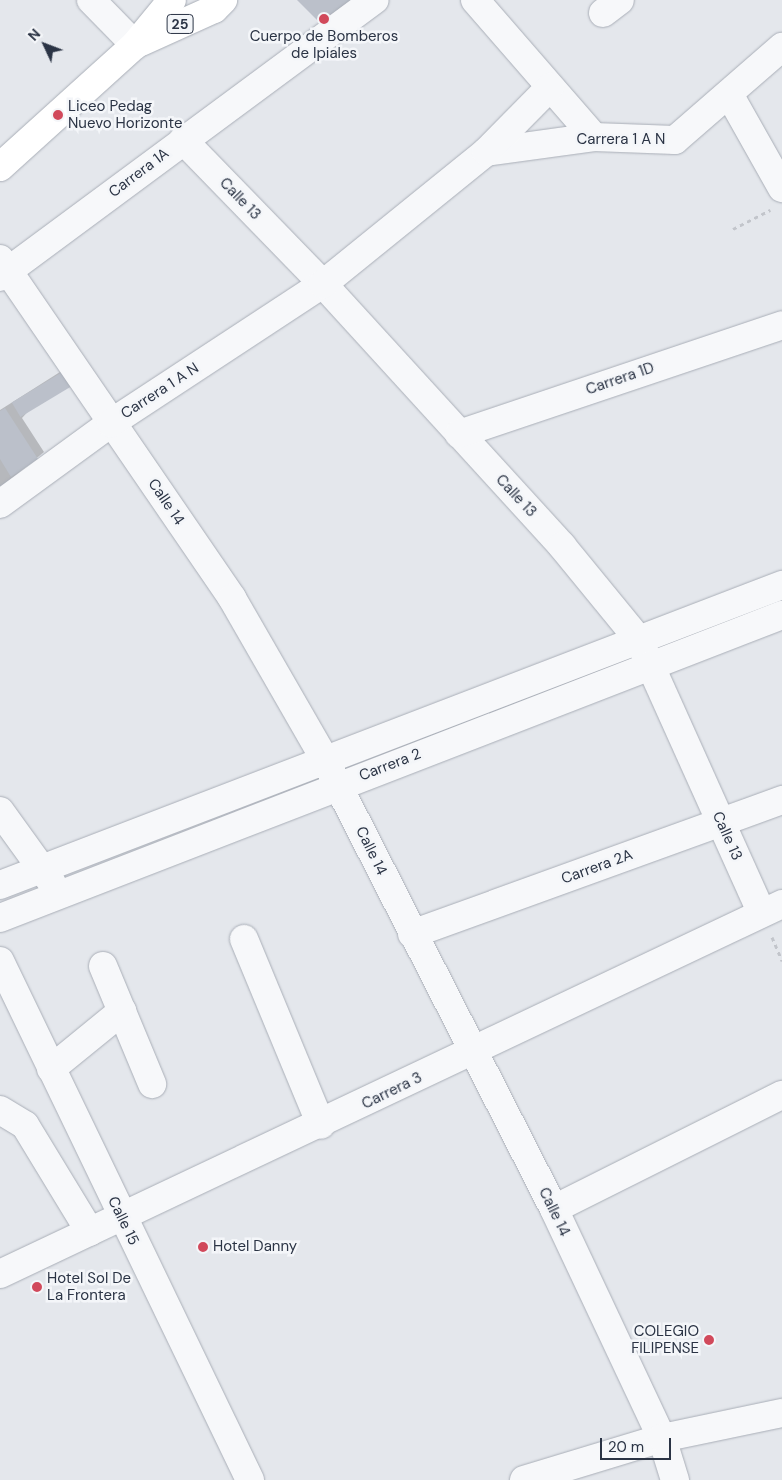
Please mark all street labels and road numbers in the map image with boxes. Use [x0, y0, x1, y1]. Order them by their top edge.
road number: 25 [166, 12, 194, 36]
street label: Carrera 1 A N [577, 131, 665, 149]
street label: Carrera 1A [105, 145, 173, 201]
street label: Calle 13 [216, 174, 264, 224]
street label: Carrera 1 A N [118, 359, 202, 423]
street label: Carrera 1D [584, 359, 656, 399]
street label: Calle 13 [492, 471, 540, 521]
street label: Calle 14 [144, 475, 188, 529]
street label: Carrera 2 [357, 745, 423, 785]
street label: Calle 13 [708, 809, 746, 863]
street label: Calle 14 [352, 824, 390, 878]
street label: Carrera 2A [559, 846, 635, 888]
street label: Carrera 3 [359, 1069, 425, 1113]
street label: Calle 14 [535, 1185, 573, 1239]
street label: Calle 15 [104, 1194, 142, 1248]

